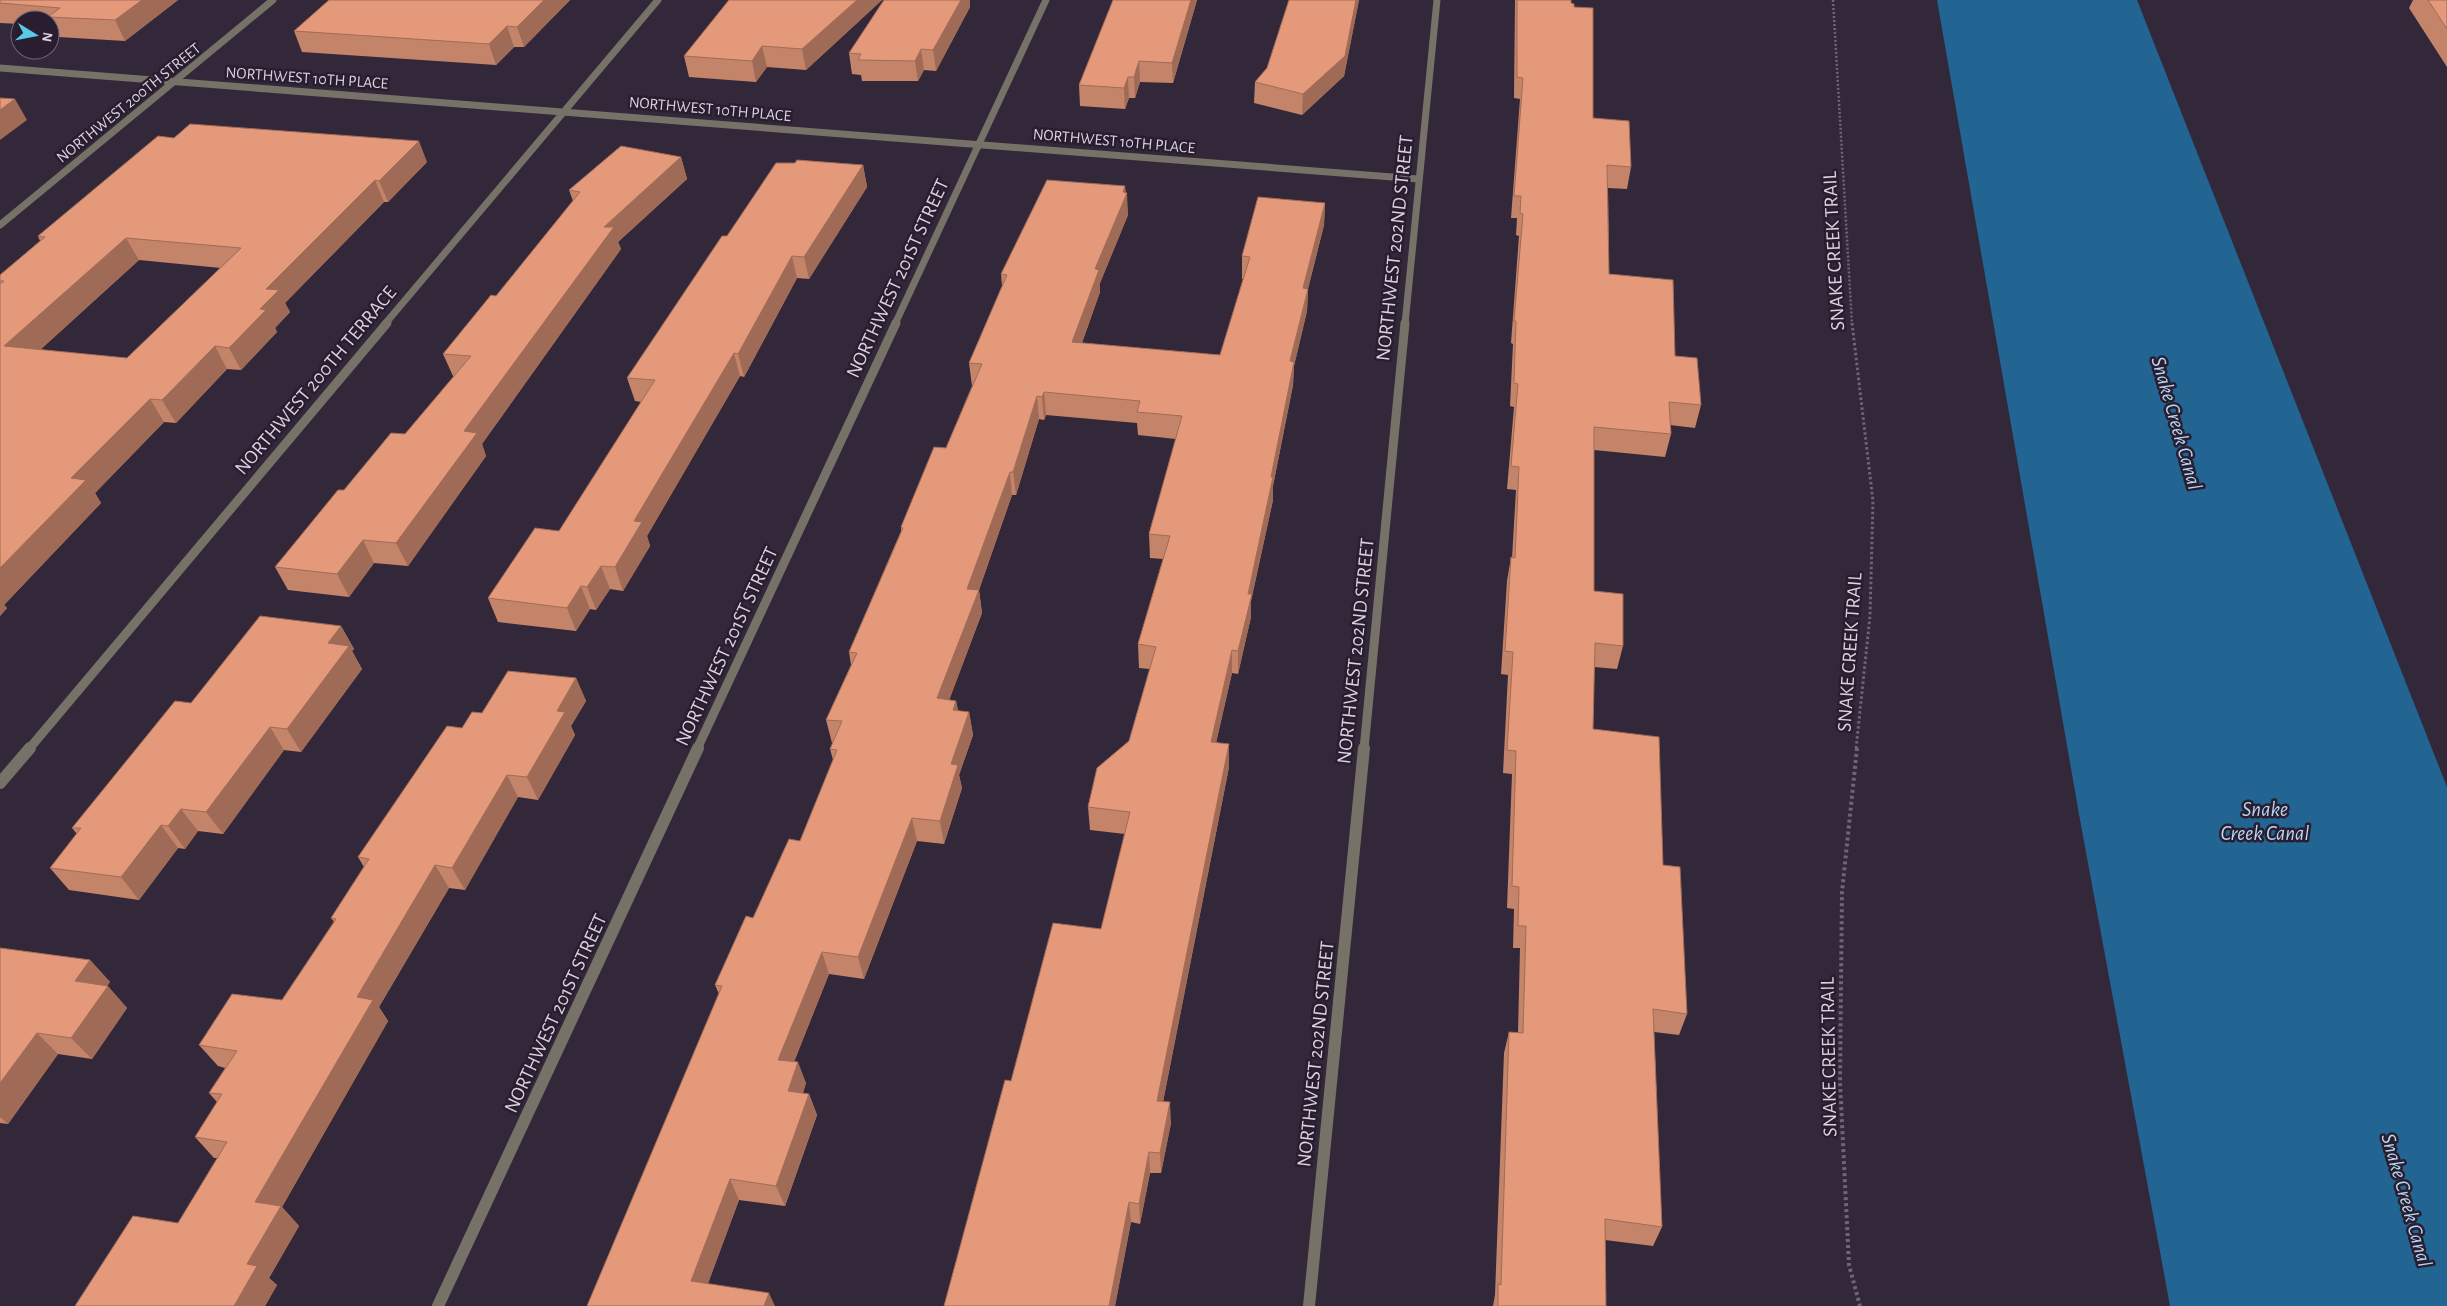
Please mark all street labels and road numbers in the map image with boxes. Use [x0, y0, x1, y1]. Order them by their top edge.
street label: NORTHWEST 200TH STREET [54, 40, 204, 166]
street label: NORTHWEST 10TH PLACE [225, 64, 389, 92]
street label: NORTHWEST 10TH PLACE [628, 94, 792, 124]
street label: NORTHWEST 10TH PLACE [1032, 126, 1196, 156]
street label: NORTHWEST 202ND STREET [1373, 134, 1417, 362]
street label: SNAKE CREEK TRAIL [1820, 170, 1848, 331]
street label: NORTHWEST 201ST STREET [843, 176, 953, 381]
street label: NORTHWEST 200TH TERRACE [231, 282, 401, 479]
street label: NORTHWEST 202ND STREET [1334, 537, 1378, 765]
street label: NORTHWEST 201ST STREET [672, 544, 782, 749]
street label: SNAKE CREEK TRAIL [1834, 571, 1866, 732]
street label: NORTHWEST 201ST STREET [501, 911, 611, 1116]
street label: NORTHWEST 202ND STREET [1294, 940, 1338, 1168]
street label: SNAKE CREEK TRAIL [1818, 976, 1840, 1137]

